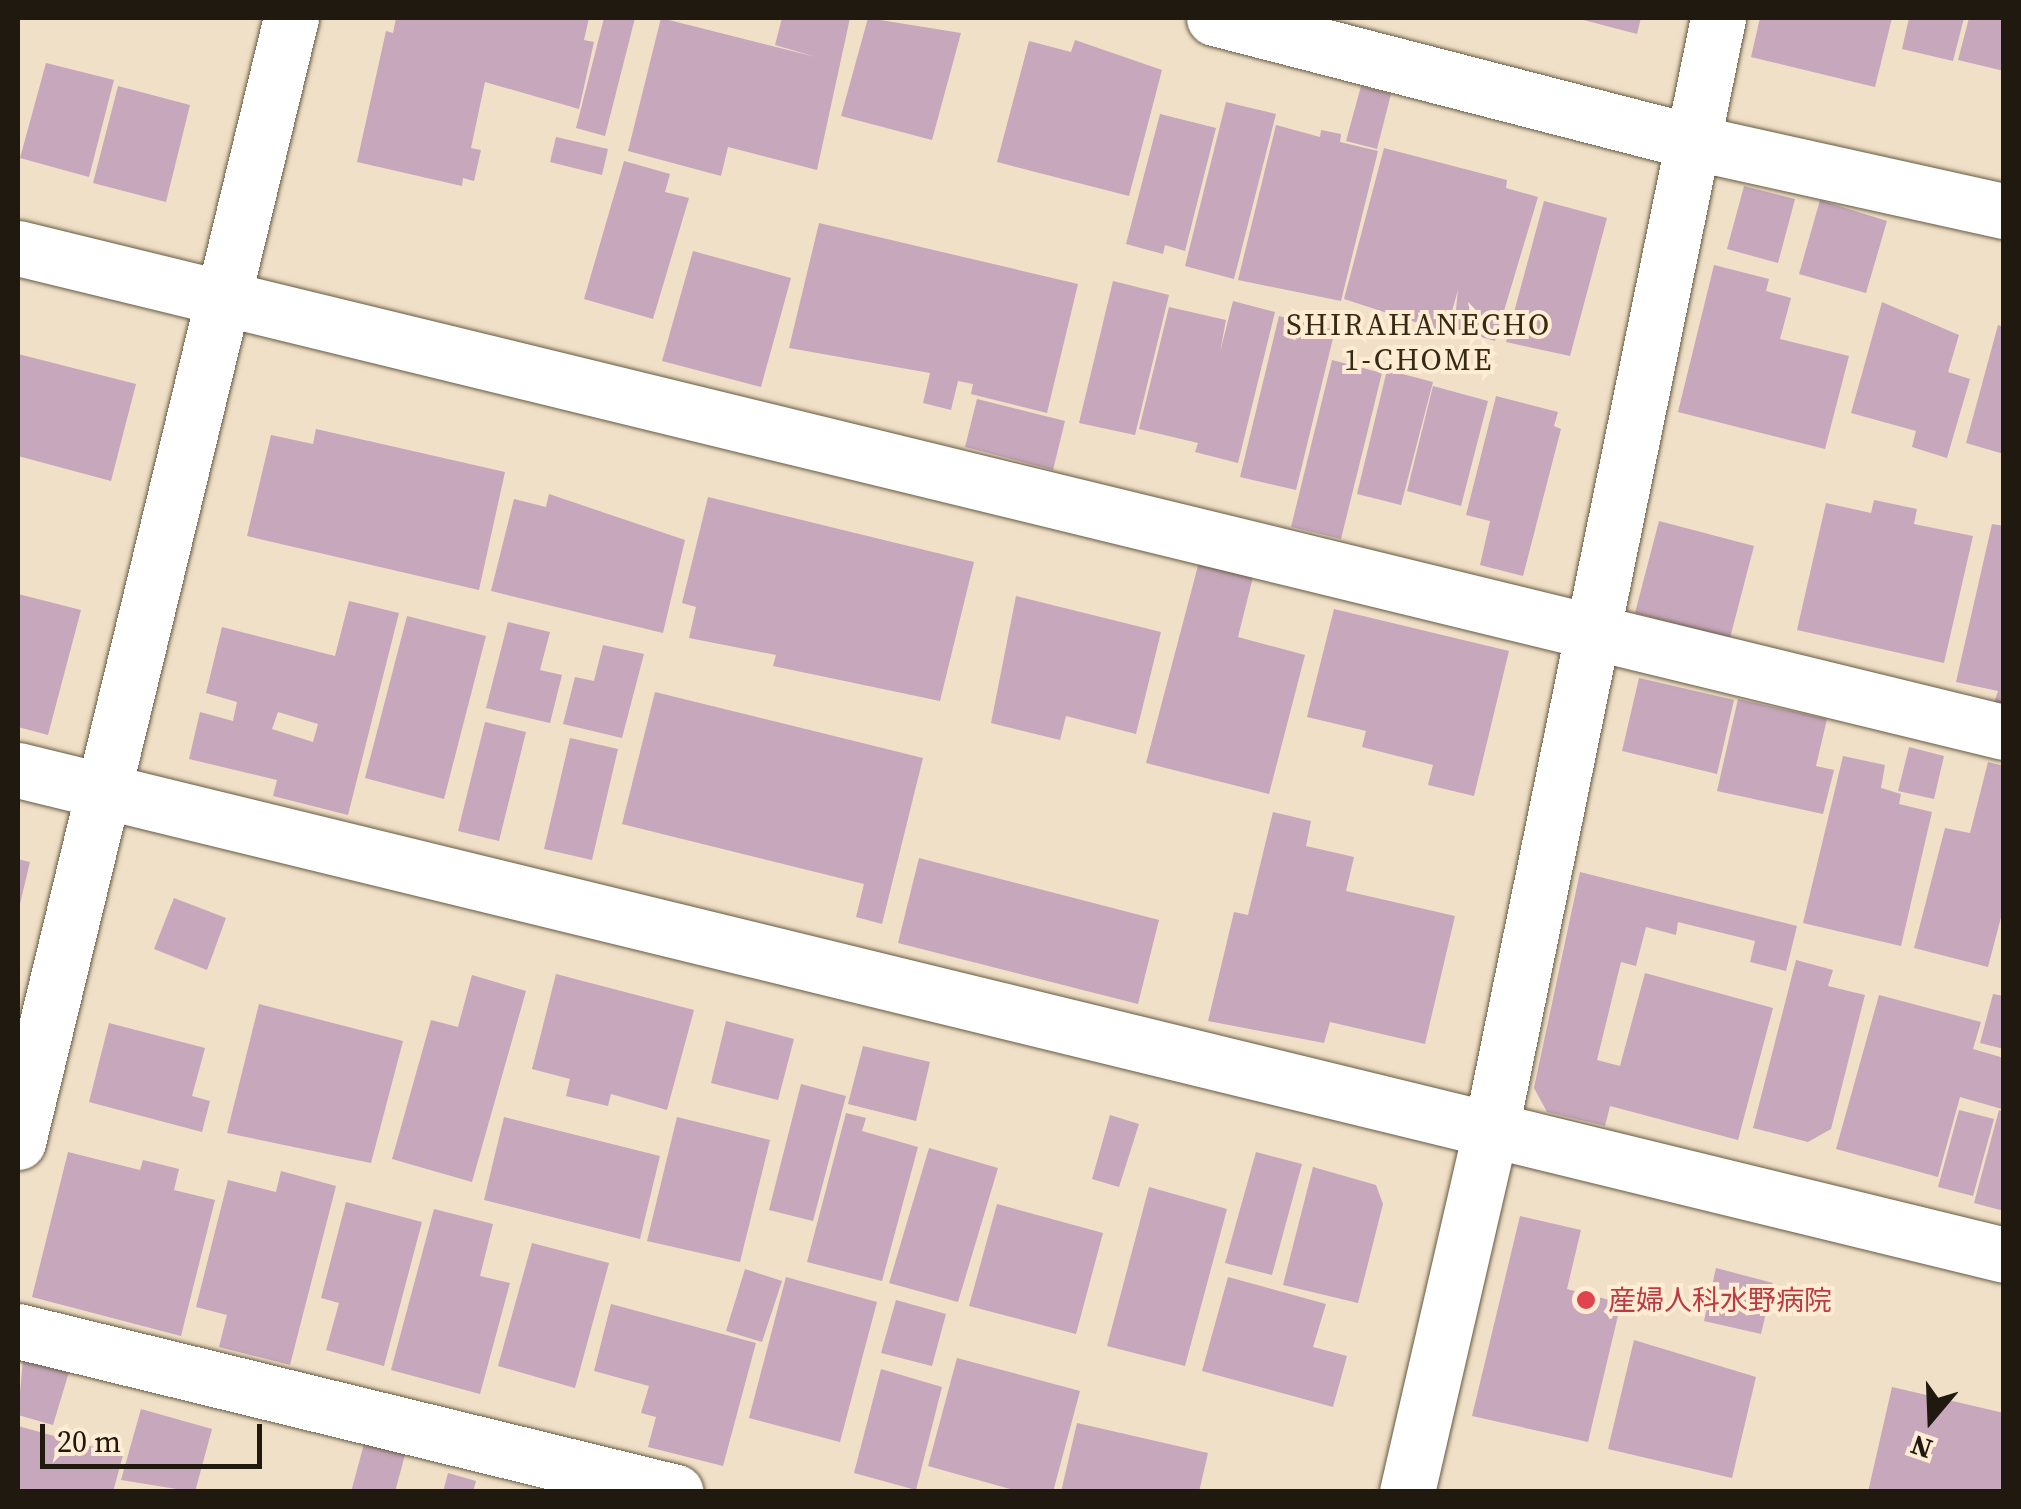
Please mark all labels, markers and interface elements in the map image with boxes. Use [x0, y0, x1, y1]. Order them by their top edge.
district label: SHIRAHANECHO 1-CHOME [1286, 307, 1552, 378]
place label: 産婦人科水野病院 [1608, 1283, 1832, 1317]
marker: 産婦人科水野病院 [1573, 1287, 1599, 1313]
north arrow [1881, 1369, 1981, 1469]
scale bar [45, 1404, 268, 1466]
text: 20 m [57, 1421, 121, 1462]
text: N [1905, 1426, 1937, 1469]

